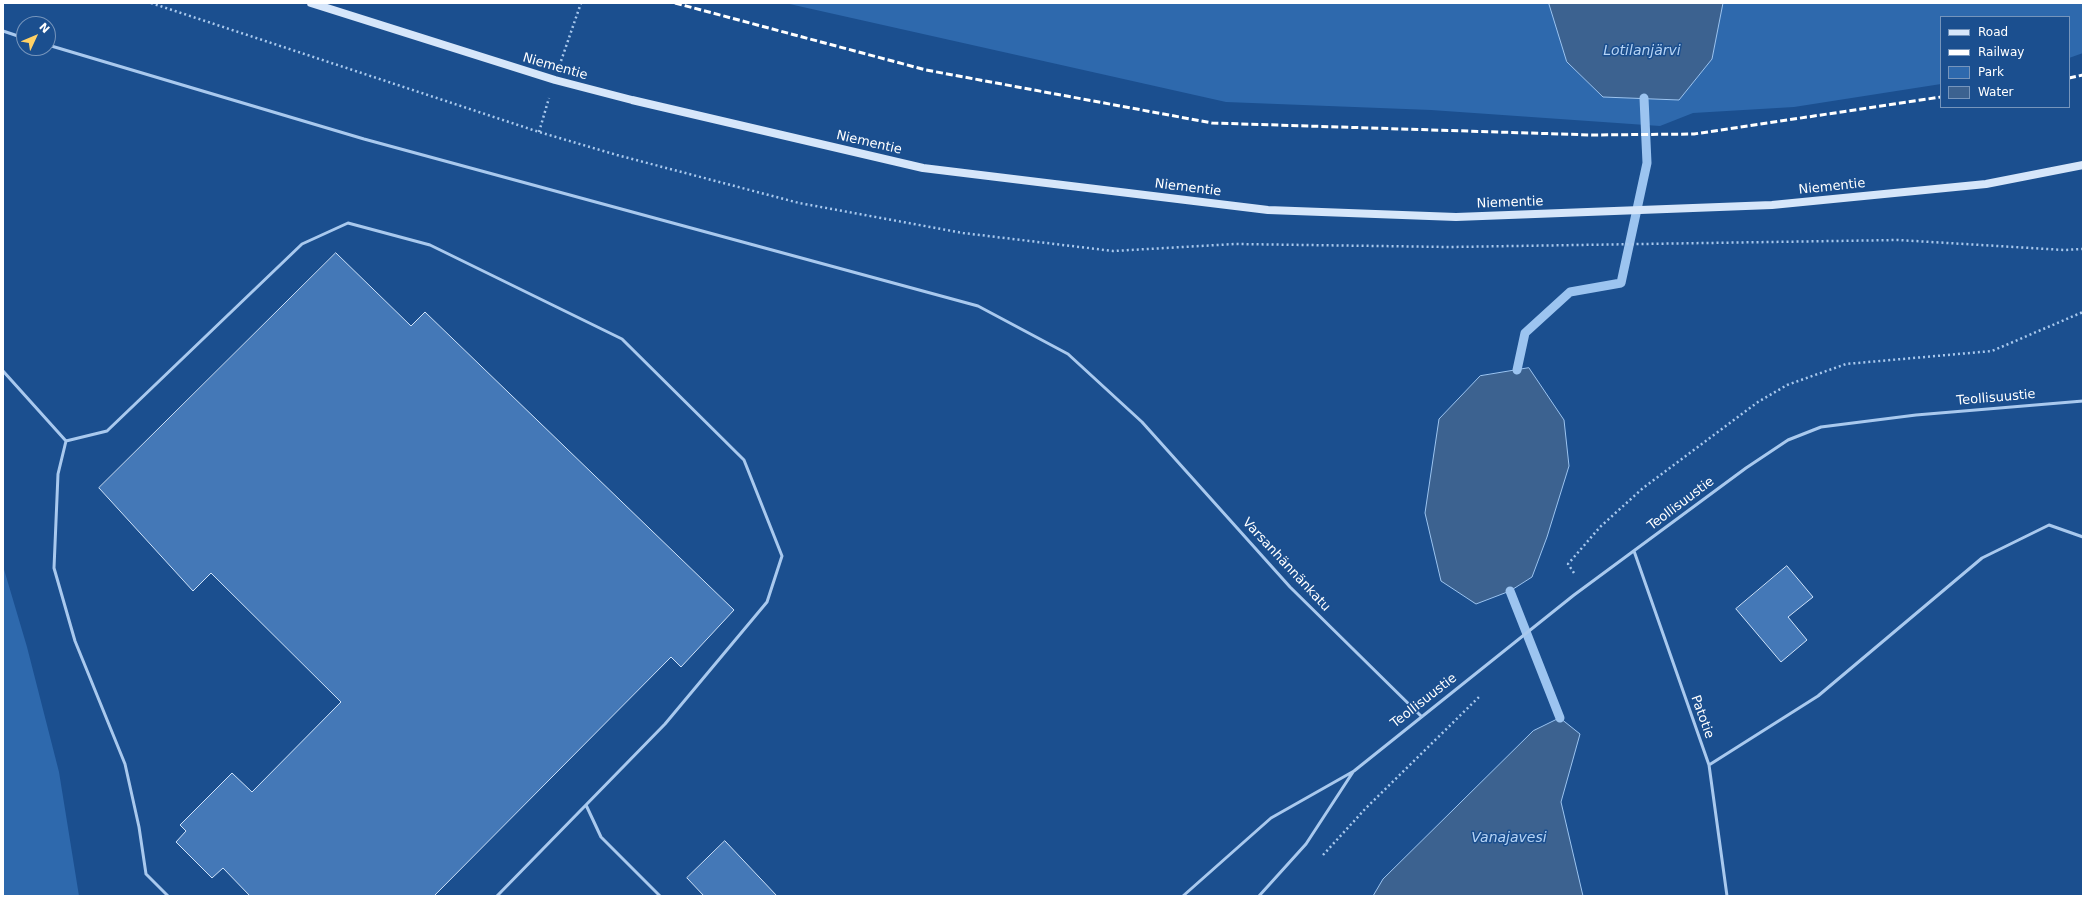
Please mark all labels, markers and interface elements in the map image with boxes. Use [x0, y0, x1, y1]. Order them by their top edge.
north arrow [16, 16, 56, 56]
legend [1940, 16, 2070, 108]
text: N [36, 20, 52, 36]
text: Road [1978, 25, 2008, 39]
water label: Lotilanjärvi [1603, 43, 1681, 59]
text: Railway [1978, 45, 2024, 59]
street label: Niementie [521, 50, 589, 84]
text: Park [1978, 65, 2004, 79]
text: Water [1978, 85, 2013, 99]
street label: Niementie [835, 128, 903, 158]
street label: Niementie [1154, 176, 1222, 200]
street label: Niementie [1798, 176, 1866, 198]
street label: Niementie [1476, 194, 1544, 212]
street label: Teollisuustie [1956, 387, 2036, 409]
street label: Teollisuustie [1645, 474, 1717, 534]
street label: Varsanhännänkatu [1239, 515, 1333, 615]
street label: Teollisuustie [1388, 670, 1460, 732]
street label: Patotie [1687, 693, 1717, 741]
water label: Vanajavesi [1471, 830, 1547, 846]

